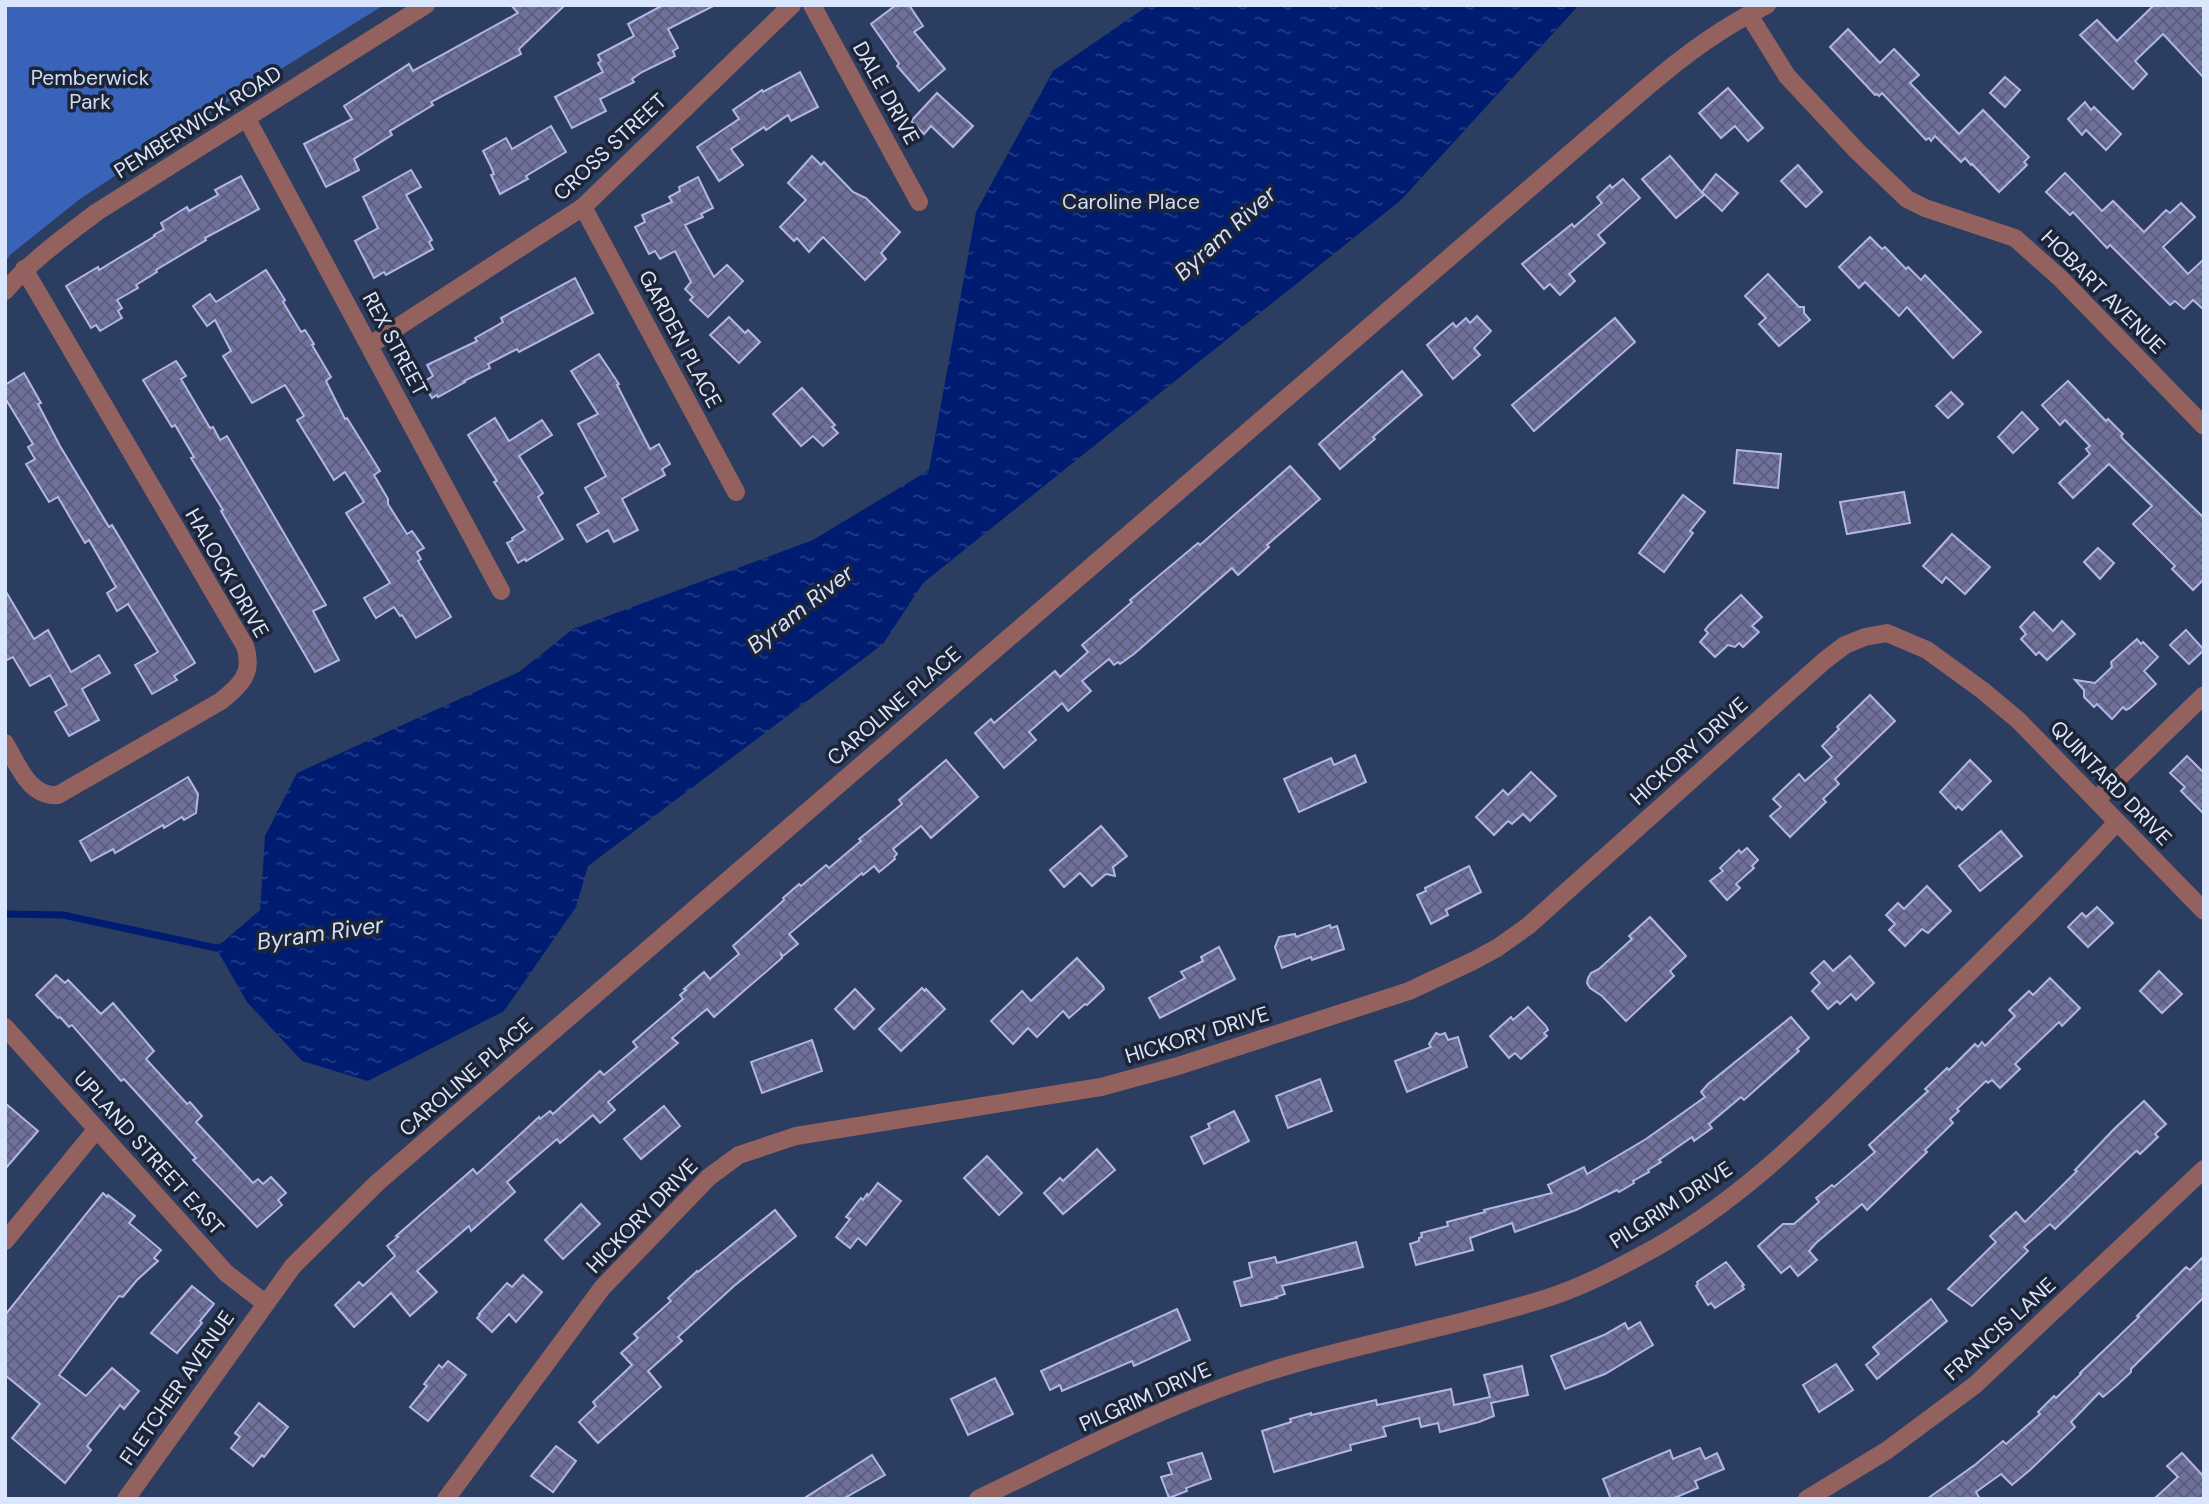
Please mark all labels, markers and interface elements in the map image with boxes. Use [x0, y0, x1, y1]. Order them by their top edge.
street label: DALE DRIVE [846, 37, 926, 149]
street label: PEMBERWICK ROAD [109, 59, 287, 185]
park label: Pemberwick Park [31, 64, 150, 116]
street label: CROSS STREET [547, 87, 673, 207]
water label: Byram River [1168, 178, 1284, 287]
park label: Caroline Place [1062, 188, 1200, 216]
street label: HOBART AVENUE [2035, 224, 2171, 360]
street label: GARDEN PLACE [632, 265, 728, 413]
street label: REX STREET [356, 287, 434, 401]
street label: HALOCK DRIVE [179, 503, 275, 643]
water label: Byram River [740, 557, 861, 660]
street label: CAROLINE PLACE [821, 640, 967, 772]
street label: HICKORY DRIVE [1624, 691, 1754, 811]
street label: QUINTARD DRIVE [2044, 714, 2178, 852]
water label: Byram River [255, 909, 387, 957]
street label: HICKORY DRIVE [1122, 1000, 1272, 1070]
street label: CAROLINE PLACE [393, 1011, 539, 1143]
street label: UPLAND STREET EAST [68, 1065, 231, 1241]
street label: HICKORY DRIVE [580, 1153, 704, 1279]
street label: PILGRIM DRIVE [1604, 1155, 1738, 1255]
street label: FRANCIS LANE [1938, 1271, 2062, 1387]
street label: FLETCHER AVENUE [113, 1305, 241, 1471]
street label: PILGRIM DRIVE [1075, 1356, 1215, 1438]

